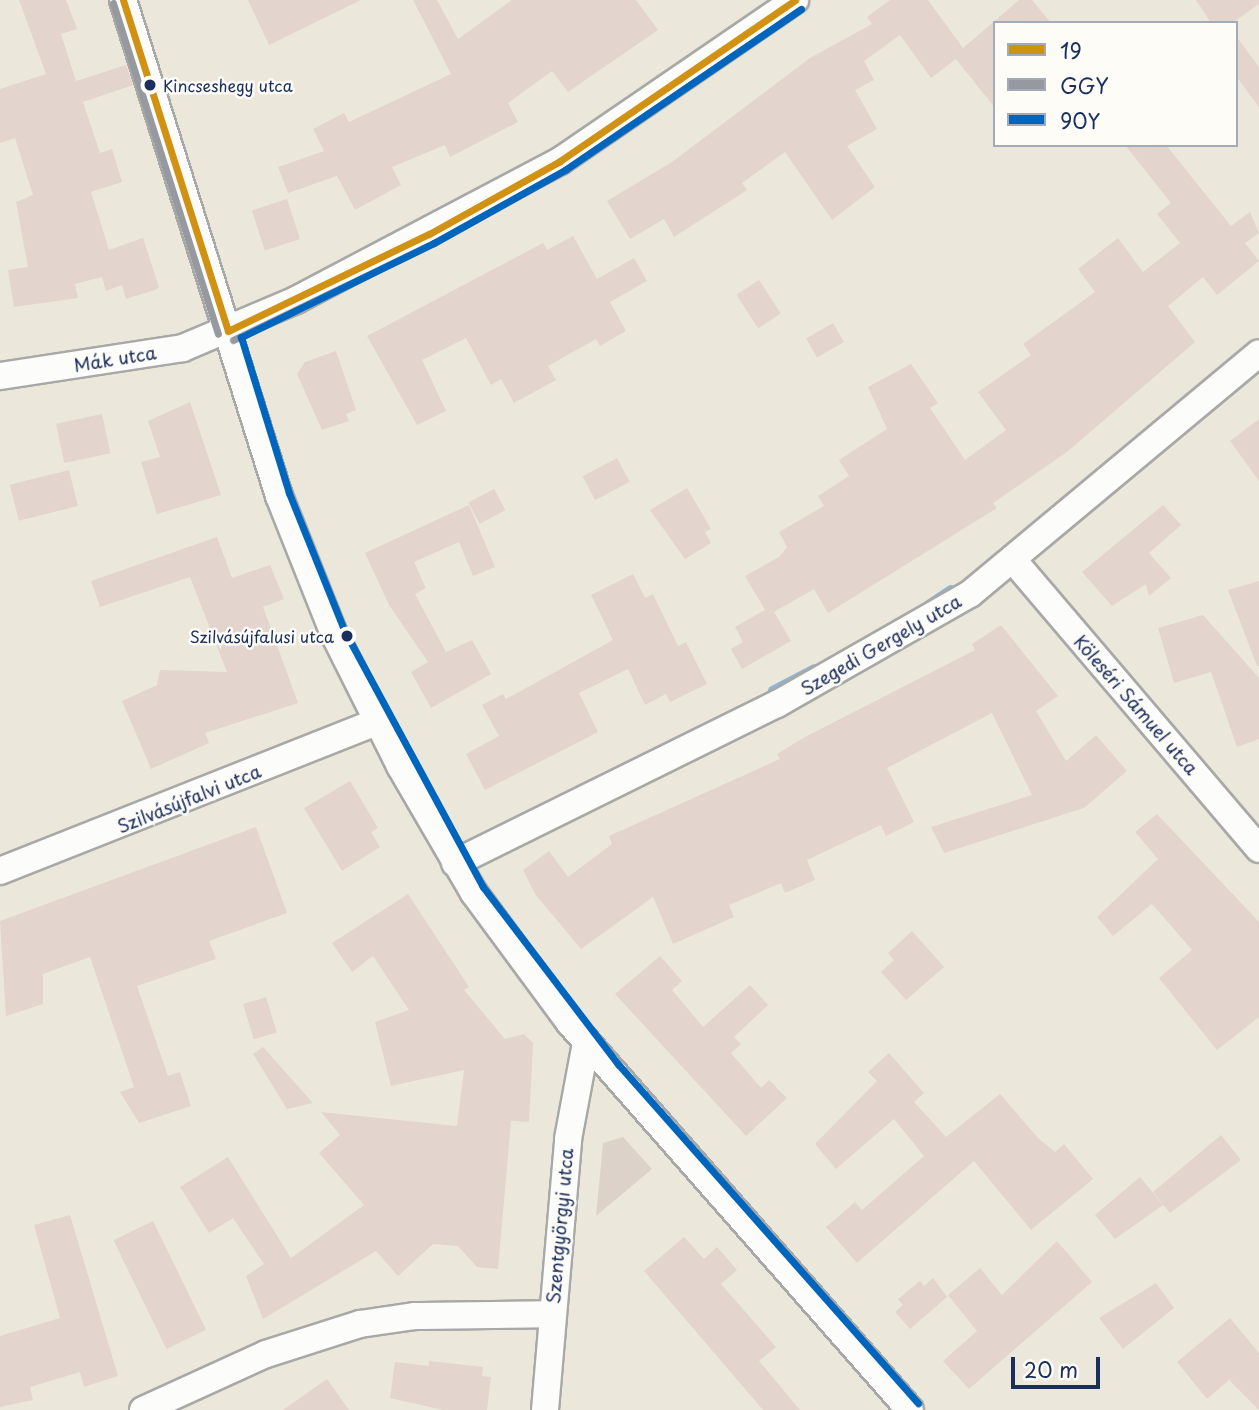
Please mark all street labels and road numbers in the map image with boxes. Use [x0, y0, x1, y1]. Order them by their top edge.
street label: Mák utca [72, 342, 158, 376]
street label: Szegedi Gergely utca [797, 590, 965, 700]
street label: Köleséri Sámuel utca [1069, 630, 1203, 780]
street label: Szilvásújfalvi utca [114, 760, 264, 838]
street label: Szentgyörgyi utca [542, 1147, 578, 1305]

